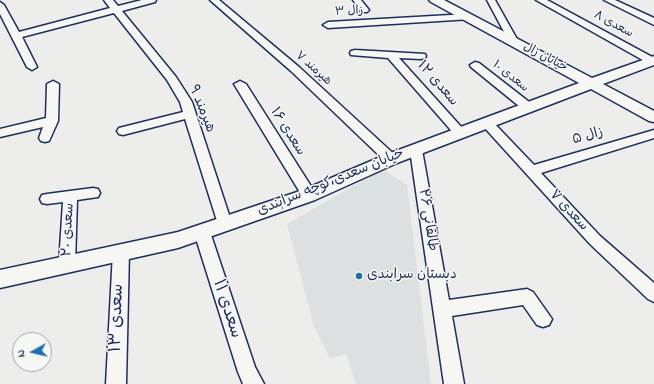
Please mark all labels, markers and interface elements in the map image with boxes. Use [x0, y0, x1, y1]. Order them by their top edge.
street label: زال ۳ [334, 4, 364, 20]
street label: سعدی ۸ [591, 9, 635, 41]
street label: خیابان زال [520, 40, 570, 76]
street label: هیرمند ٧ [292, 49, 334, 89]
street label: سعدی ۱۲ [413, 58, 461, 110]
street label: سعدی ۱۰ [489, 58, 531, 96]
street label: هیرمند ٩ [184, 83, 218, 135]
street label: سعدی ۱۶ [266, 105, 308, 159]
street label: زال ۵ [571, 125, 605, 149]
street label: خیابان سعدی،کوچه سرابندی [255, 146, 407, 220]
street label: سعدی ۷ [545, 187, 591, 235]
street label: طالقانی ۲۶ [414, 188, 440, 252]
street label: سعدی ۲۰ [59, 203, 79, 257]
place label: دبستان سرابندی [367, 268, 457, 284]
marker: دبستان سرابندی [354, 271, 364, 281]
street label: سعدی ۱۱ [207, 277, 245, 341]
street label: سعدی ۱۳ [107, 283, 129, 353]
north arrow [12, 332, 52, 372]
text: N [13, 349, 30, 358]

